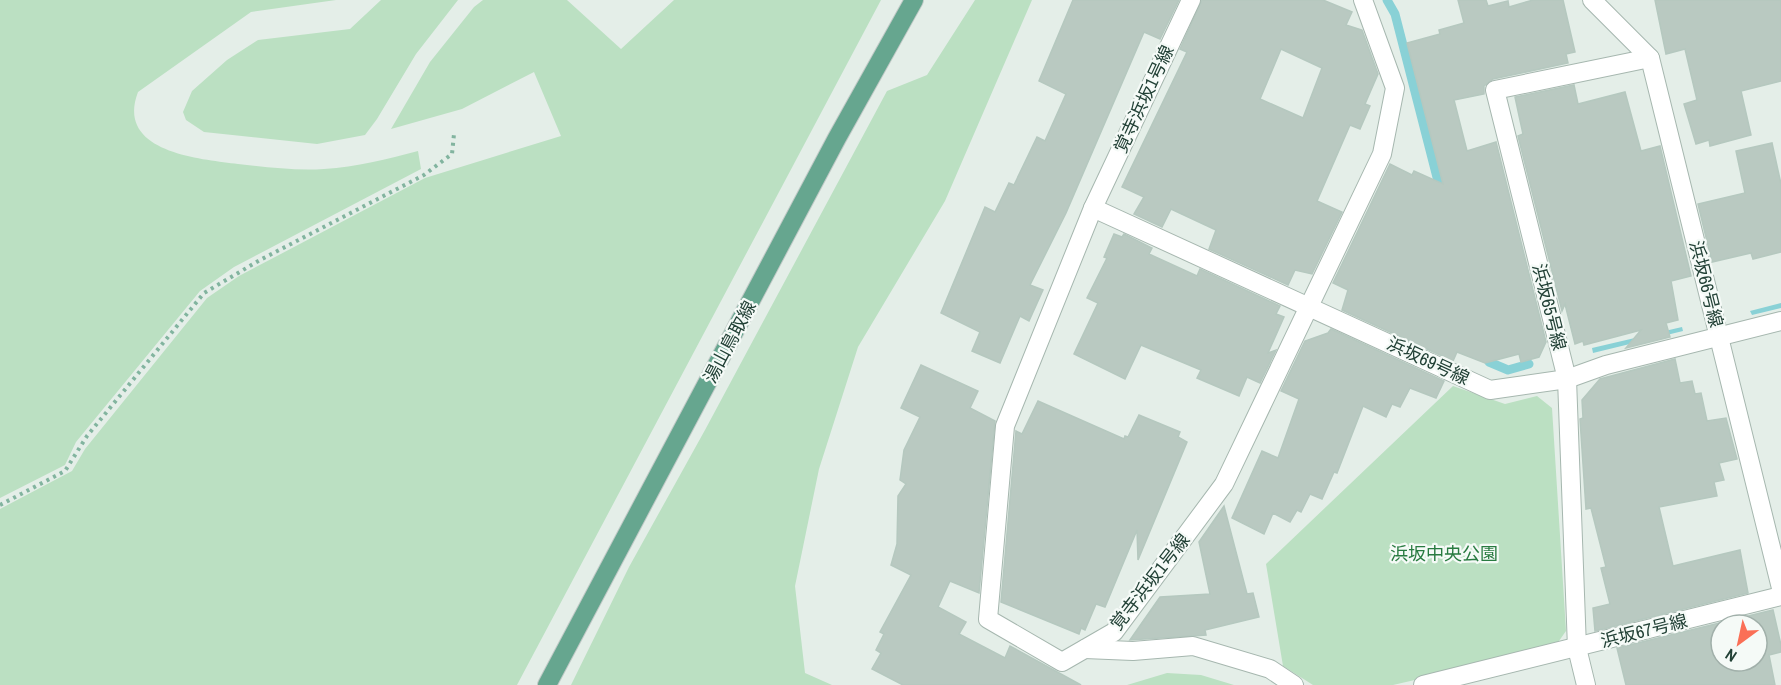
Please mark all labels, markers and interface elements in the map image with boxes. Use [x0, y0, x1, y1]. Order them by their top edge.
street label: 覚寺浜坂1号線 [1108, 41, 1179, 157]
street label: 浜坂66号線 [1684, 238, 1729, 330]
street label: 浜坂65号線 [1527, 261, 1572, 353]
street label: 湯山鳥取線 [697, 296, 762, 387]
street label: 浜坂69号線 [1383, 331, 1474, 391]
street label: 覚寺浜坂1号線 [1104, 528, 1195, 635]
park label: 浜坂中央公園 [1390, 541, 1498, 566]
street label: 浜坂67号線 [1598, 608, 1690, 653]
north arrow [1709, 613, 1769, 673]
text: N [1721, 644, 1741, 667]

